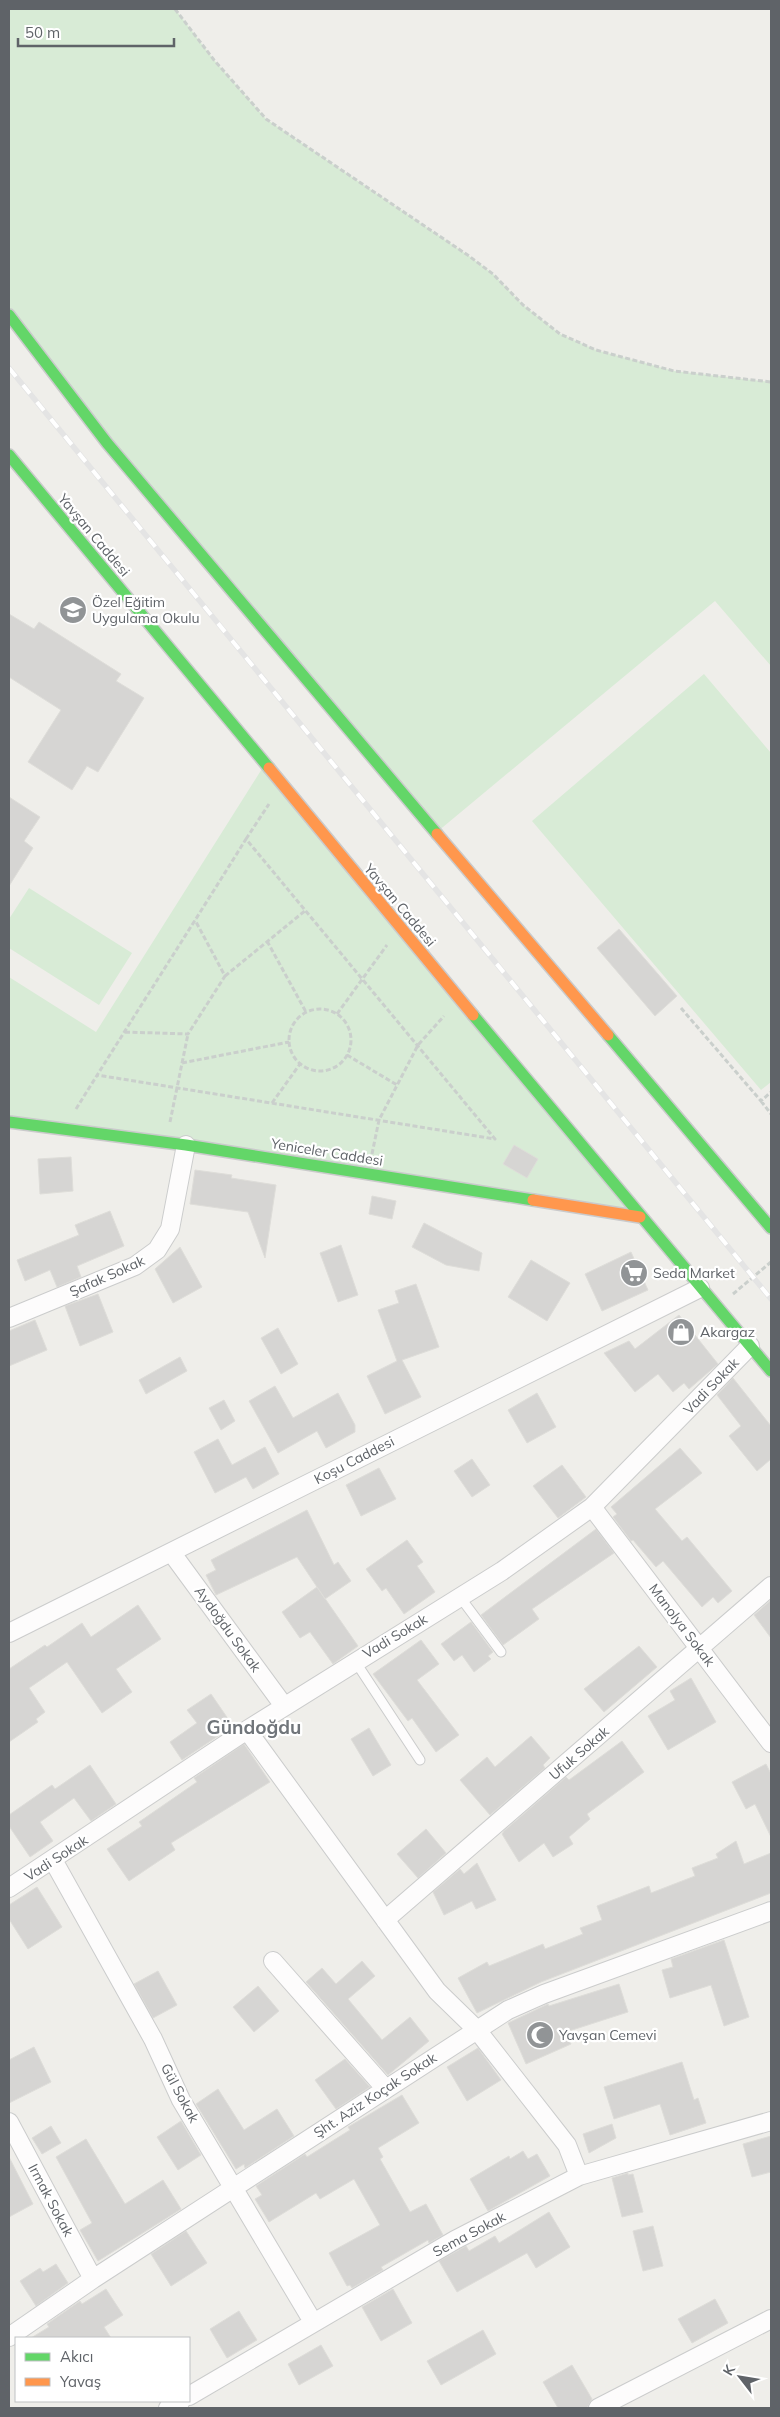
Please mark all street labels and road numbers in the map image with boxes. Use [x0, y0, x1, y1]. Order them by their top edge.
street label: Yavşan Caddesi [53, 489, 134, 580]
street label: Yavşan Caddesi [359, 859, 440, 950]
street label: Yeniceler Caddesi [269, 1134, 384, 1170]
street label: Şafak Sokak [67, 1251, 148, 1301]
street label: Vadi Sokak [679, 1353, 743, 1418]
street label: Koşu Caddesi [311, 1432, 397, 1488]
street label: Manolya Sokak [645, 1580, 719, 1670]
street label: Aydoğdu Sokak [191, 1583, 266, 1676]
street label: Vadi Sokak [359, 1609, 431, 1662]
street label: Ufuk Sokak [545, 1722, 613, 1784]
street label: Vadi Sokak [21, 1830, 92, 1885]
street label: Şht. Aziz Koçak Sokak [310, 2048, 441, 2141]
street label: Gül Sokak [157, 2060, 204, 2127]
street label: Irmak Sokak [24, 2161, 78, 2240]
street label: Sema Sokak [429, 2207, 509, 2261]

